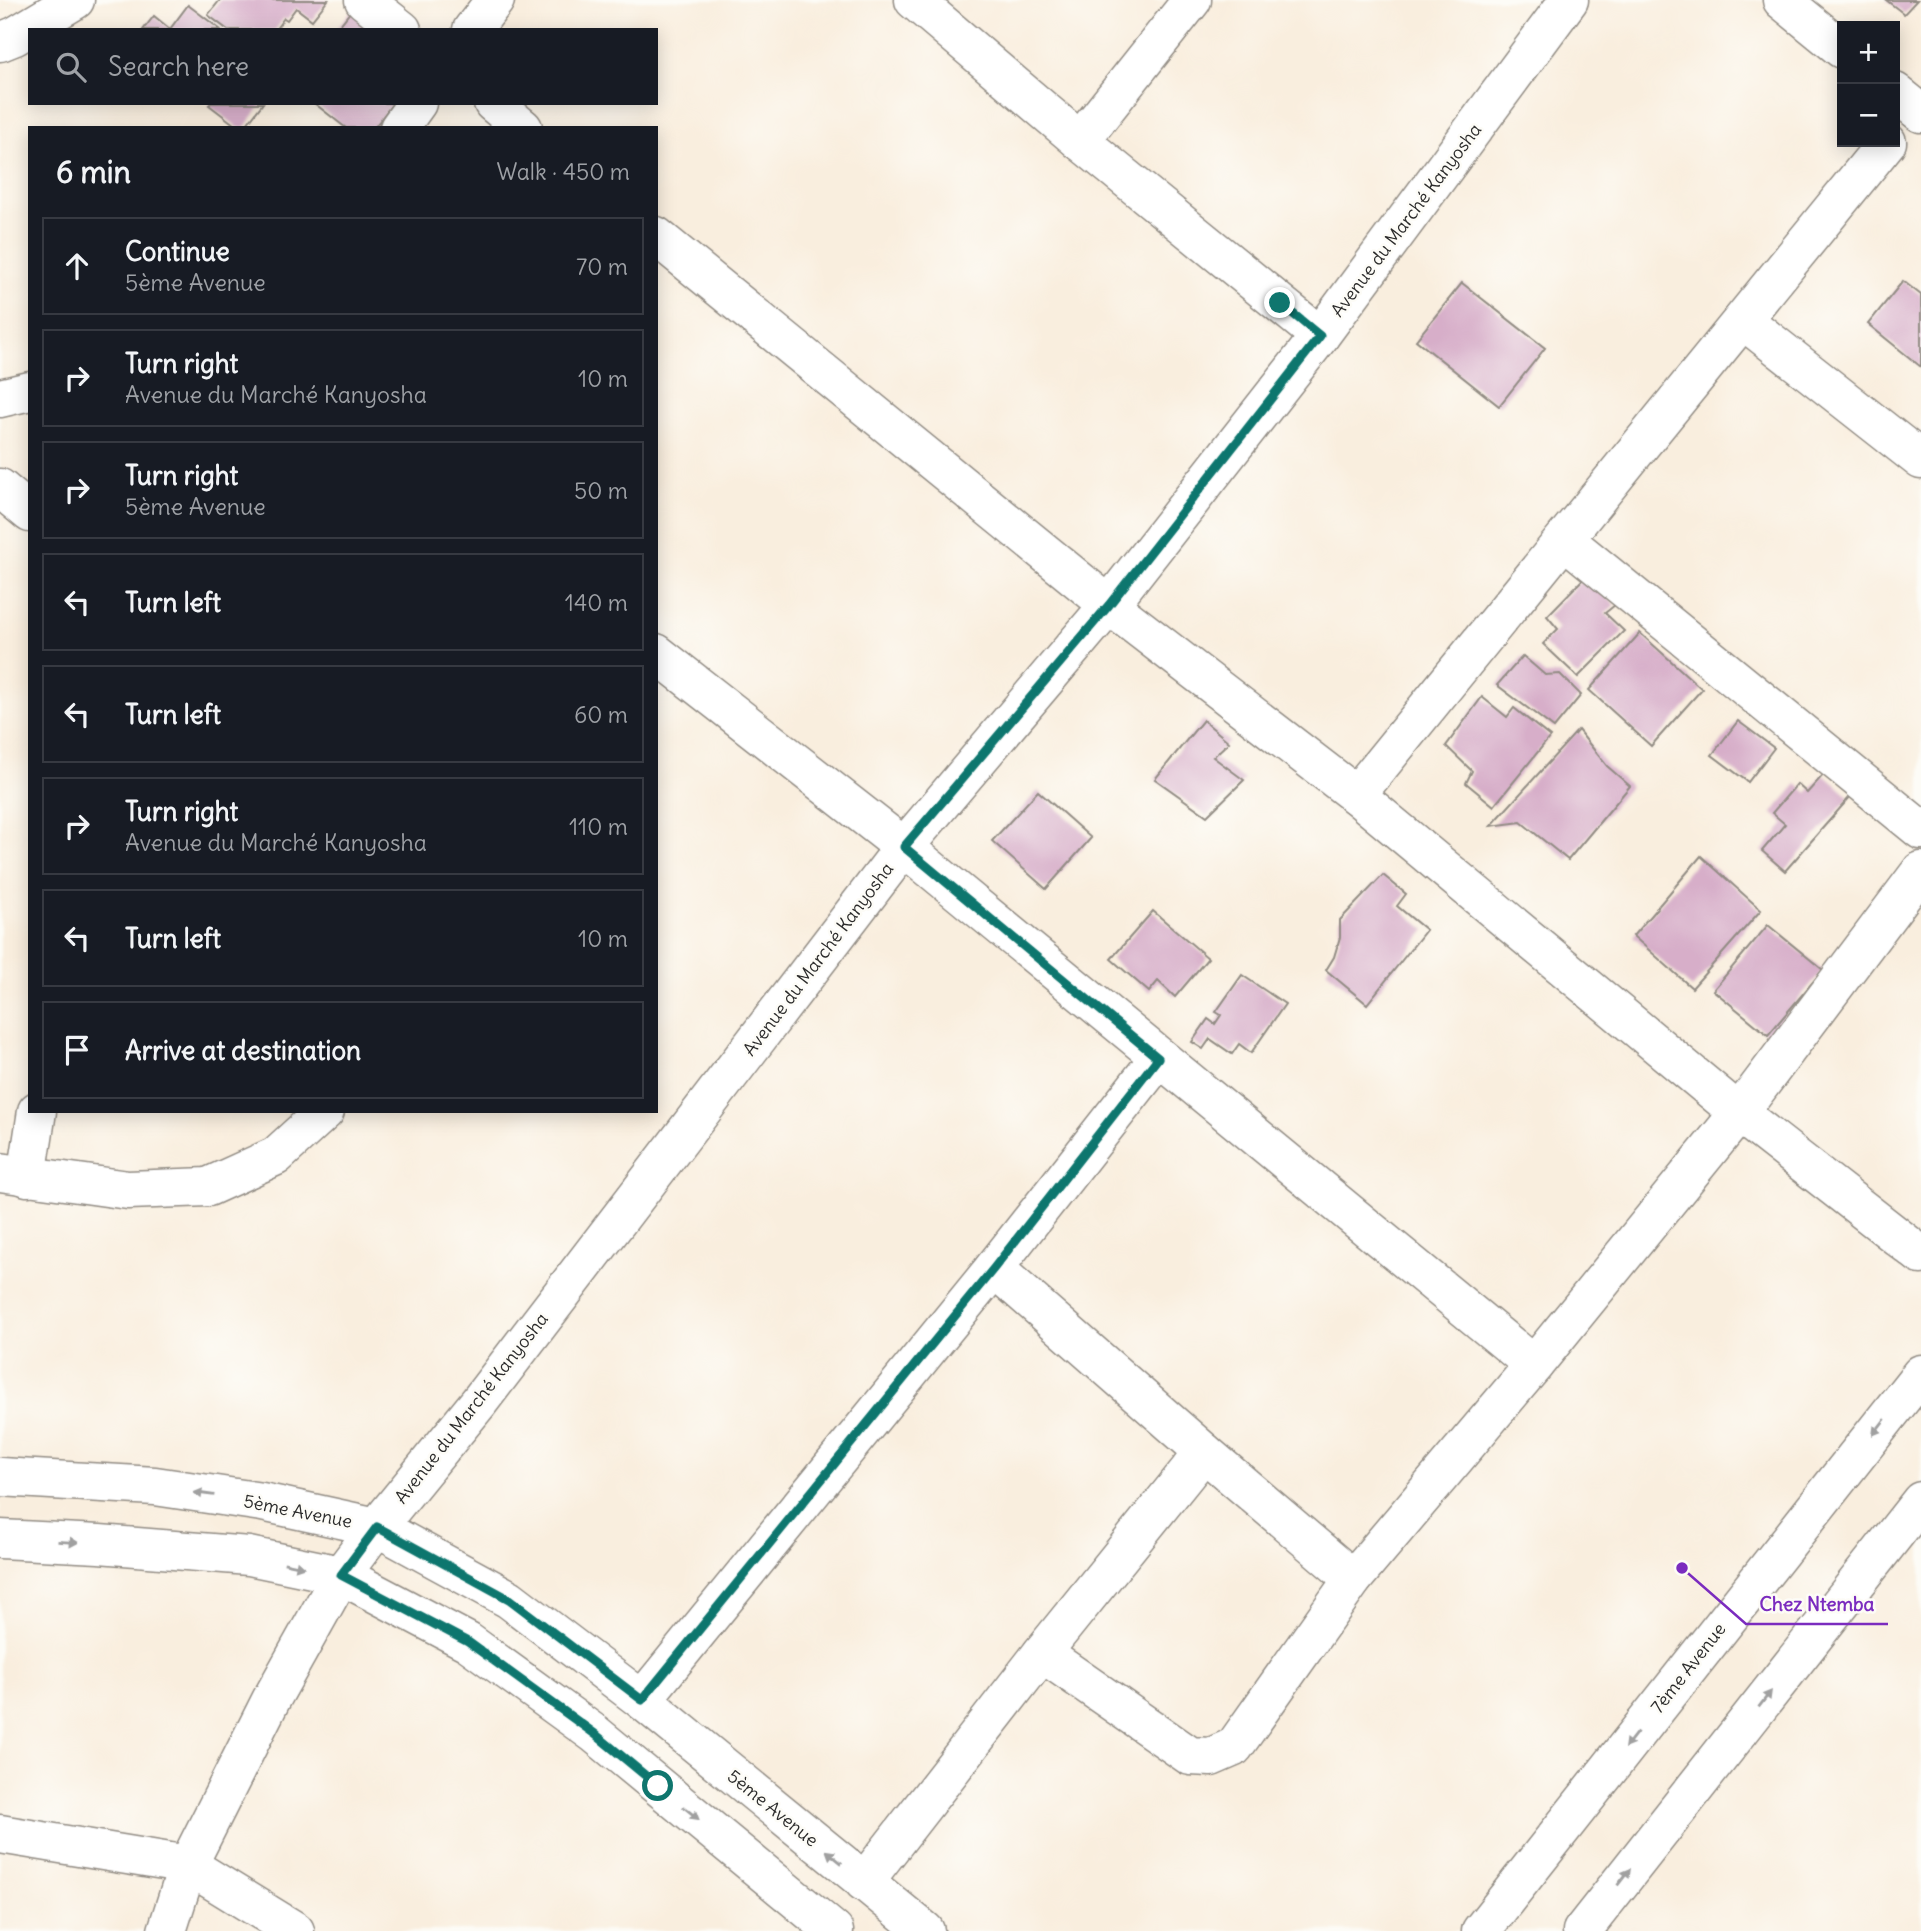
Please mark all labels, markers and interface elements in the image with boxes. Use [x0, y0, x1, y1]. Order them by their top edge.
map controls [1837, 21, 1900, 147]
button: + [1837, 21, 1900, 84]
search box [28, 28, 658, 105]
icon: search [52, 48, 90, 86]
text: Search here [108, 50, 249, 83]
button: − [1837, 84, 1900, 147]
street label: Avenue du Marché Kanyosha [1326, 119, 1486, 321]
text: 6 min [56, 153, 131, 191]
text: Walk · 450 m [496, 157, 630, 186]
text: Continue [125, 235, 230, 268]
icon: ahead [58, 247, 96, 285]
text: 70 m [576, 252, 628, 281]
text: 5ème Avenue [125, 268, 266, 297]
route end [1264, 287, 1295, 318]
text: Turn right [125, 347, 238, 380]
icon: right [58, 359, 96, 397]
text: 10 m [578, 364, 628, 393]
text: Avenue du Marché Kanyosha [125, 380, 427, 409]
text: Turn right [125, 459, 238, 492]
icon: right [58, 471, 96, 509]
text: 50 m [574, 476, 628, 505]
text: 5ème Avenue [125, 492, 266, 521]
icon: left [58, 583, 96, 621]
text: Turn left [125, 586, 221, 619]
text: 140 m [565, 588, 628, 617]
icon: left [58, 695, 96, 733]
text: Turn left [125, 698, 221, 731]
text: 60 m [574, 700, 628, 729]
text: Turn right [125, 795, 238, 828]
icon: right [58, 807, 96, 845]
text: 110 m [569, 812, 628, 841]
text: Avenue du Marché Kanyosha [125, 828, 427, 857]
street label: Avenue du Marché Kanyosha [738, 858, 898, 1060]
icon: left [58, 919, 96, 957]
text: Turn left [125, 922, 221, 955]
text: 10 m [578, 924, 628, 953]
icon: arrive [58, 1031, 96, 1069]
text: Arrive at destination [125, 1034, 361, 1067]
street label: Avenue du Marché Kanyosha [389, 1308, 553, 1508]
one-way arrow [1871, 1418, 1886, 1436]
one-way arrow [193, 1488, 215, 1499]
street label: 5ème Avenue [242, 1489, 354, 1533]
one-way arrow [57, 1537, 79, 1548]
one-way arrow [283, 1560, 305, 1571]
callout: Chez Ntemba [1746, 1584, 1888, 1624]
text: Chez Ntemba [1760, 1592, 1875, 1616]
street label: 7ème Avenue [1645, 1618, 1731, 1718]
one-way arrow [1757, 1690, 1772, 1707]
one-way arrow [1624, 1731, 1639, 1749]
street label: 5ème Avenue [723, 1764, 823, 1852]
route start [642, 1770, 673, 1801]
one-way arrow [682, 1805, 699, 1820]
one-way arrow [825, 1850, 843, 1865]
one-way arrow [1617, 1869, 1632, 1887]

